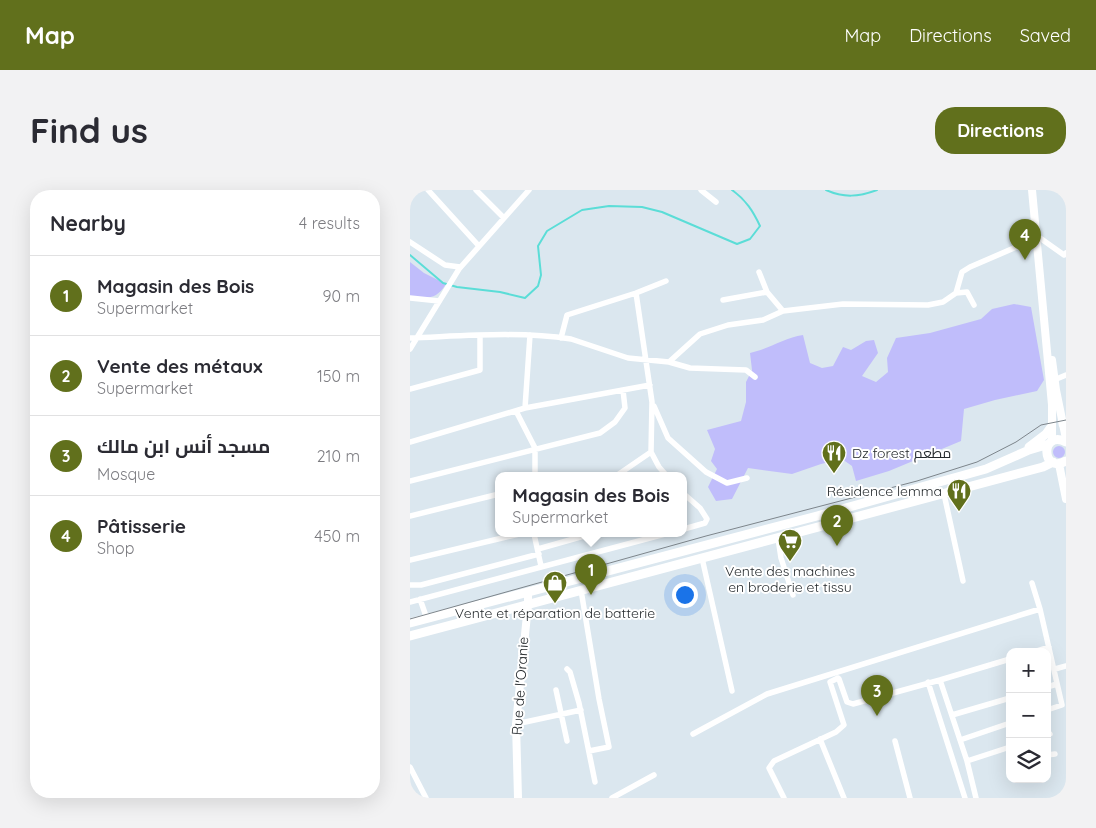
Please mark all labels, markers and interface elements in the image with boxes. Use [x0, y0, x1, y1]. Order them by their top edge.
text: Map [25, 20, 75, 50]
text: Map [844, 24, 881, 47]
text: Directions [909, 24, 992, 47]
text: Saved [1020, 24, 1071, 47]
button: Directions [935, 107, 1066, 154]
text: Find us [30, 108, 148, 152]
text: Nearby [50, 210, 126, 236]
text: 4 results [299, 213, 360, 233]
pin: 4 [1009, 219, 1041, 260]
text: Magasin des Bois [97, 274, 254, 298]
text: 1 [63, 286, 69, 306]
text: 90 m [323, 286, 360, 306]
text: Supermarket [97, 298, 193, 318]
text: Vente des métaux [97, 354, 262, 378]
text: 2 [61, 366, 71, 386]
text: 150 m [317, 366, 360, 386]
text: Supermarket [97, 378, 193, 398]
text: مسجد أنس ابن مالك [97, 434, 270, 458]
restaurant icon: Dz forest مطعم [821, 440, 847, 474]
place label: Dz forest مطعم [852, 444, 951, 463]
text: 3 [62, 446, 70, 466]
text: 210 m [317, 446, 360, 466]
text: Mosque [97, 464, 155, 484]
popup [495, 472, 687, 537]
restaurant icon: Résidence lemma [946, 478, 972, 512]
place label: Résidence lemma [827, 482, 942, 500]
text: Magasin des Bois [512, 483, 670, 507]
pin: 2 [821, 505, 853, 546]
text: Supermarket [512, 507, 608, 527]
text: Pâtisserie [97, 514, 186, 538]
text: 4 [61, 526, 71, 546]
text: 450 m [314, 526, 360, 546]
supermarket icon: Vente des machines en broderie et tissu [777, 528, 803, 562]
text: Shop [97, 538, 134, 558]
pin: 1 [575, 554, 607, 595]
place label: Vente des machines en broderie et tissu [725, 562, 855, 596]
shop icon: Vente et réparation de batterie [542, 570, 568, 604]
your location [672, 582, 698, 608]
place label: Vente et réparation de batterie [455, 604, 655, 622]
street label: Rue de l'Oranie [508, 636, 532, 736]
map controls [1006, 648, 1051, 783]
button: + [1006, 648, 1051, 693]
pin: 3 [861, 675, 893, 716]
button: − [1006, 693, 1051, 738]
button: layers [1006, 738, 1051, 783]

